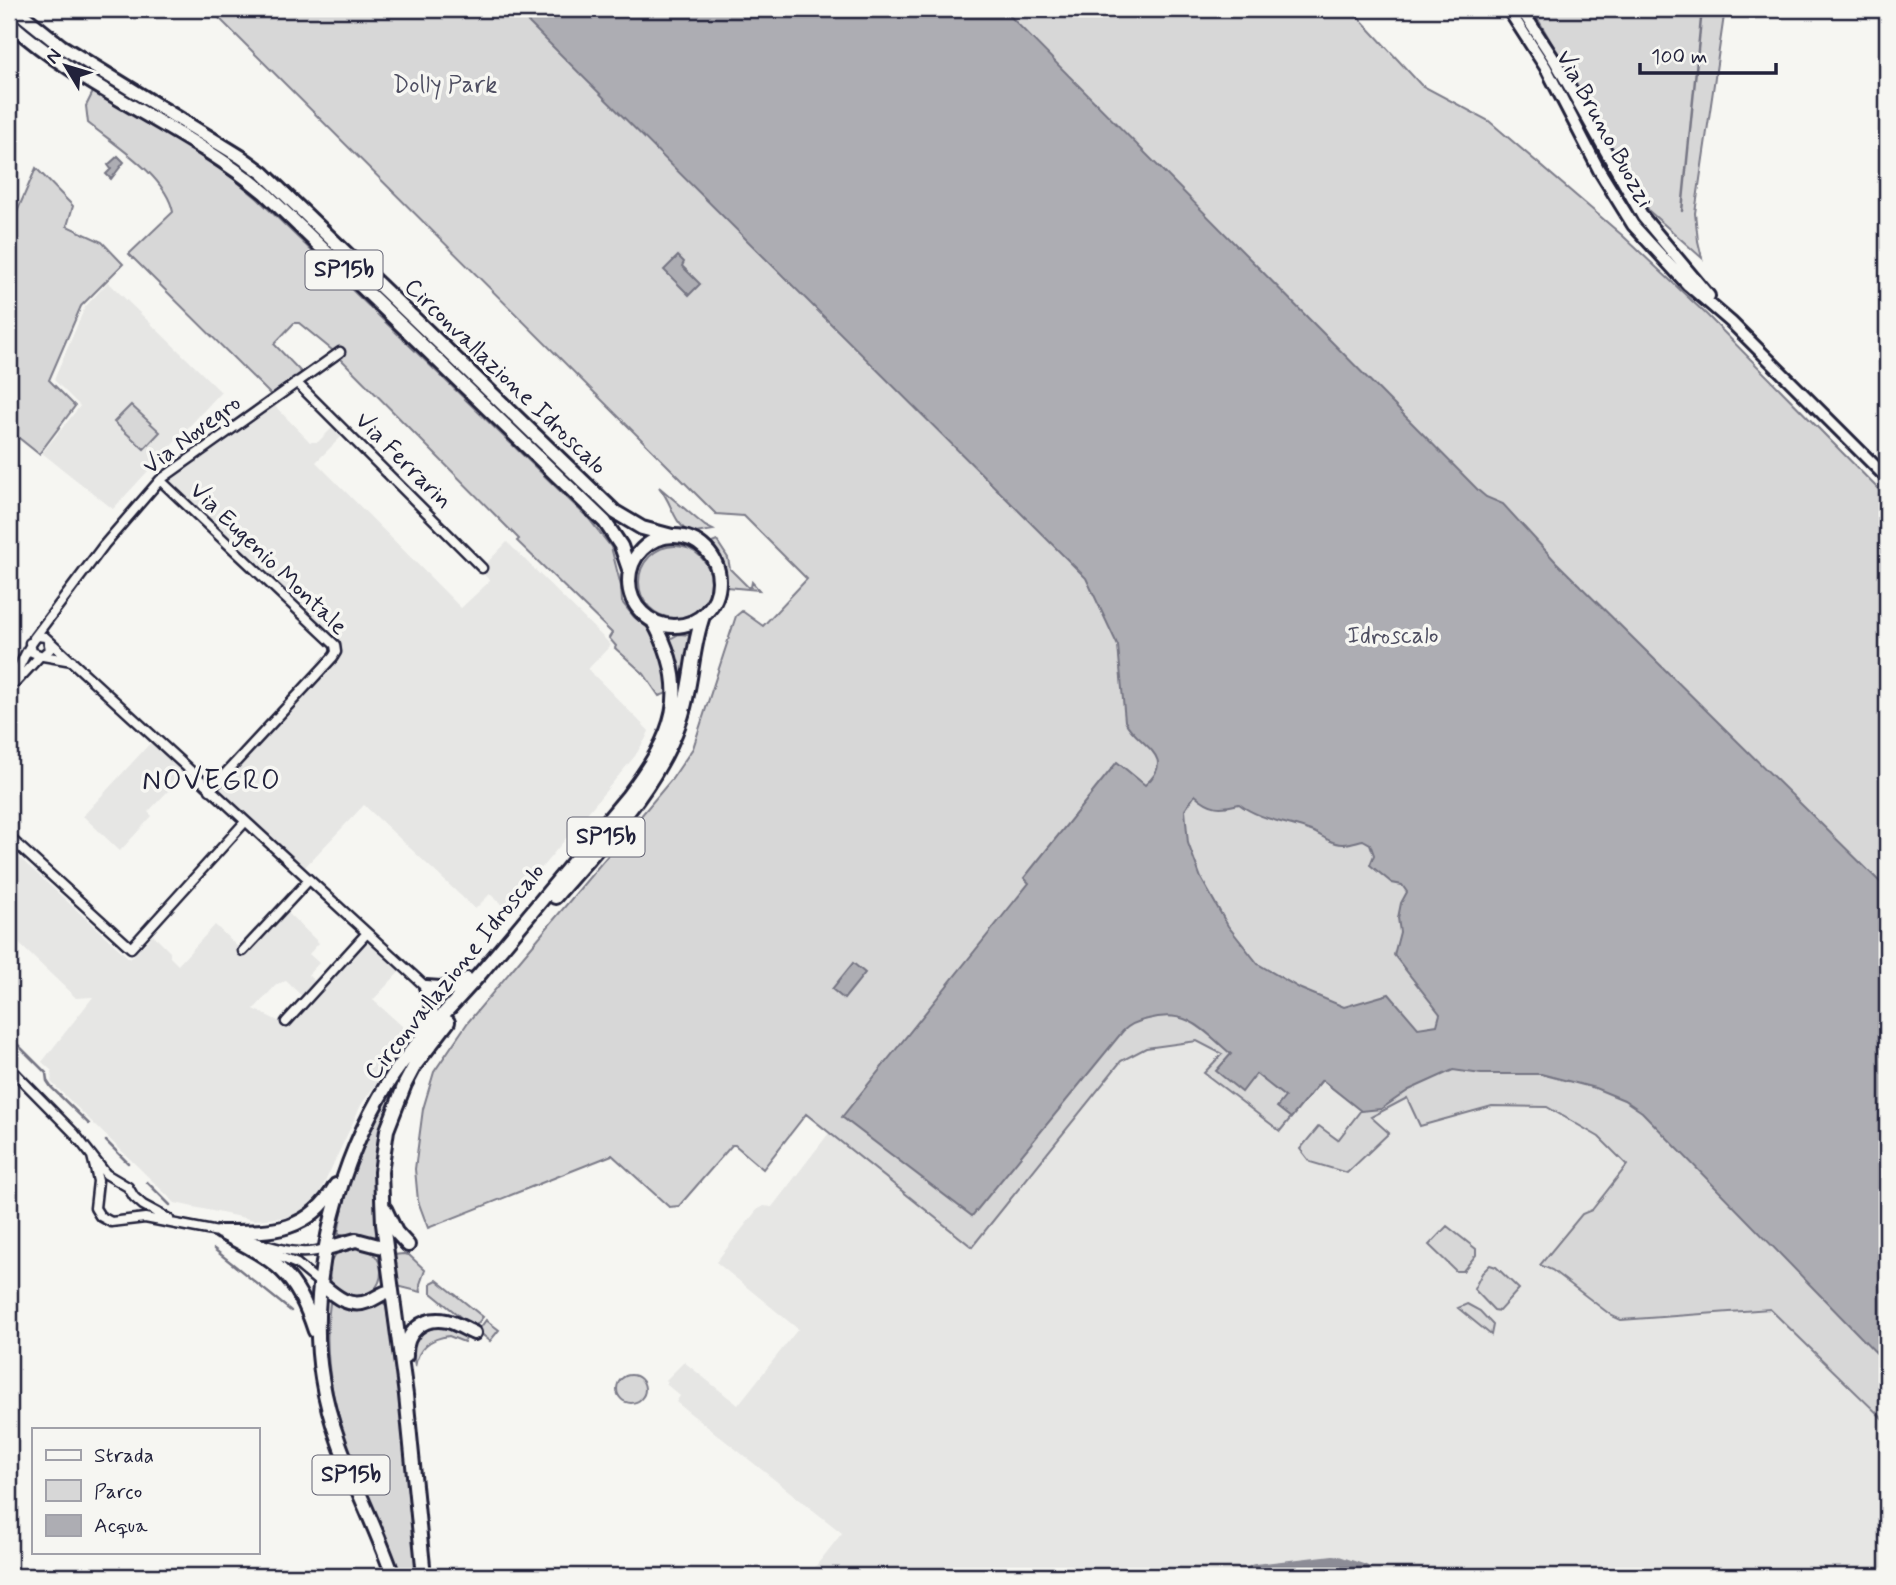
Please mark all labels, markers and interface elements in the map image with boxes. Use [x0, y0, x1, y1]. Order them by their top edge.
north arrow [32, 32, 102, 102]
scale bar [1640, 32, 1777, 76]
text: 100 m [1651, 43, 1707, 71]
text: N [40, 44, 68, 69]
street label: Via Bruno Buozzi [1548, 45, 1660, 213]
park label: Dolly Park [393, 70, 497, 101]
road number: SP15b [306, 250, 382, 290]
street label: Circonvallazione Idroscalo [397, 272, 613, 482]
street label: Via Novegro [137, 388, 247, 482]
street label: Via Ferrarin [348, 406, 458, 516]
street label: Via Eugenio Montale [182, 476, 354, 643]
park label: Idroscalo [1347, 621, 1439, 652]
district label: NOVEGRO [142, 763, 282, 800]
road number: SP15b [568, 818, 644, 856]
street label: Circonvallazione Idroscalo [358, 857, 552, 1087]
legend [32, 1428, 259, 1554]
text: Strada [94, 1442, 154, 1470]
road number: SP15b [312, 1456, 390, 1494]
text: Parco [94, 1478, 142, 1506]
text: Acqua [94, 1512, 148, 1540]

